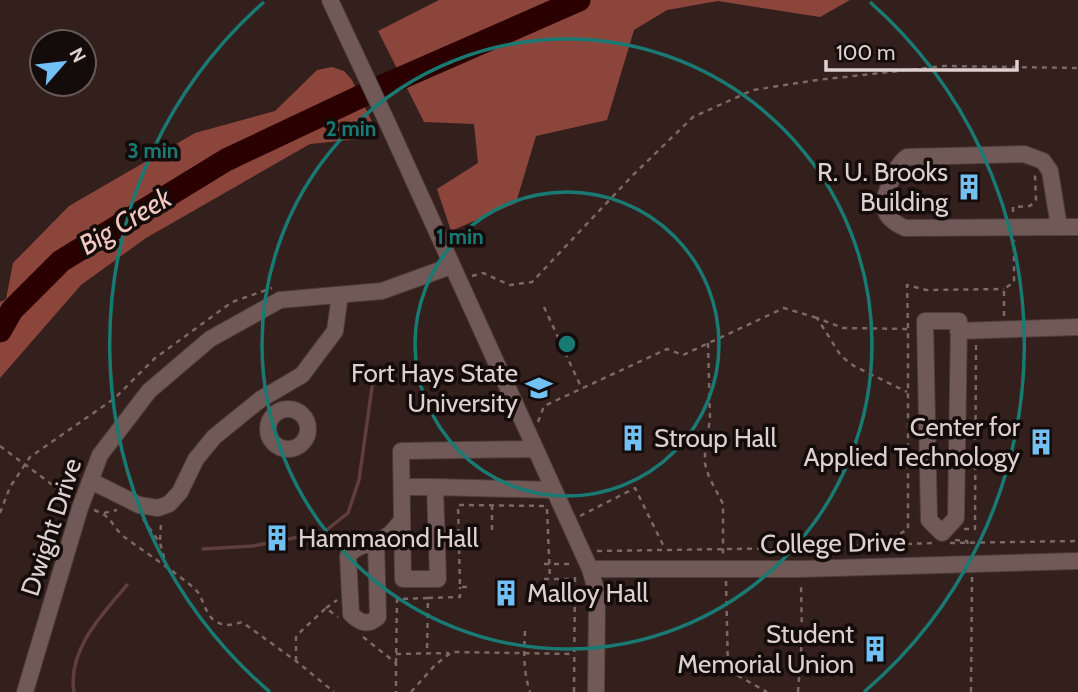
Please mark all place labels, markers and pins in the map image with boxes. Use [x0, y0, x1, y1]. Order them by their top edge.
place label: R. U. Brooks Building [817, 156, 949, 218]
building icon: R. U. Brooks Building [954, 172, 984, 202]
centre of rings [555, 332, 579, 356]
place label: Fort Hays State University [351, 357, 518, 419]
school or university icon: Fort Hays State University [524, 373, 554, 403]
place label: Center for Applied Technology [804, 411, 1021, 473]
place label: Stroup Hall [654, 422, 777, 454]
building icon: Stroup Hall [618, 423, 648, 453]
building icon: Center for Applied Technology [1026, 427, 1056, 457]
place label: Hammaond Hall [298, 522, 479, 554]
building icon: Hammaond Hall [262, 523, 292, 553]
place label: Malloy Hall [527, 577, 648, 609]
building icon: Malloy Hall [491, 578, 521, 608]
place label: Student Memorial Union [677, 618, 854, 680]
building icon: Student Memorial Union [860, 634, 890, 664]

